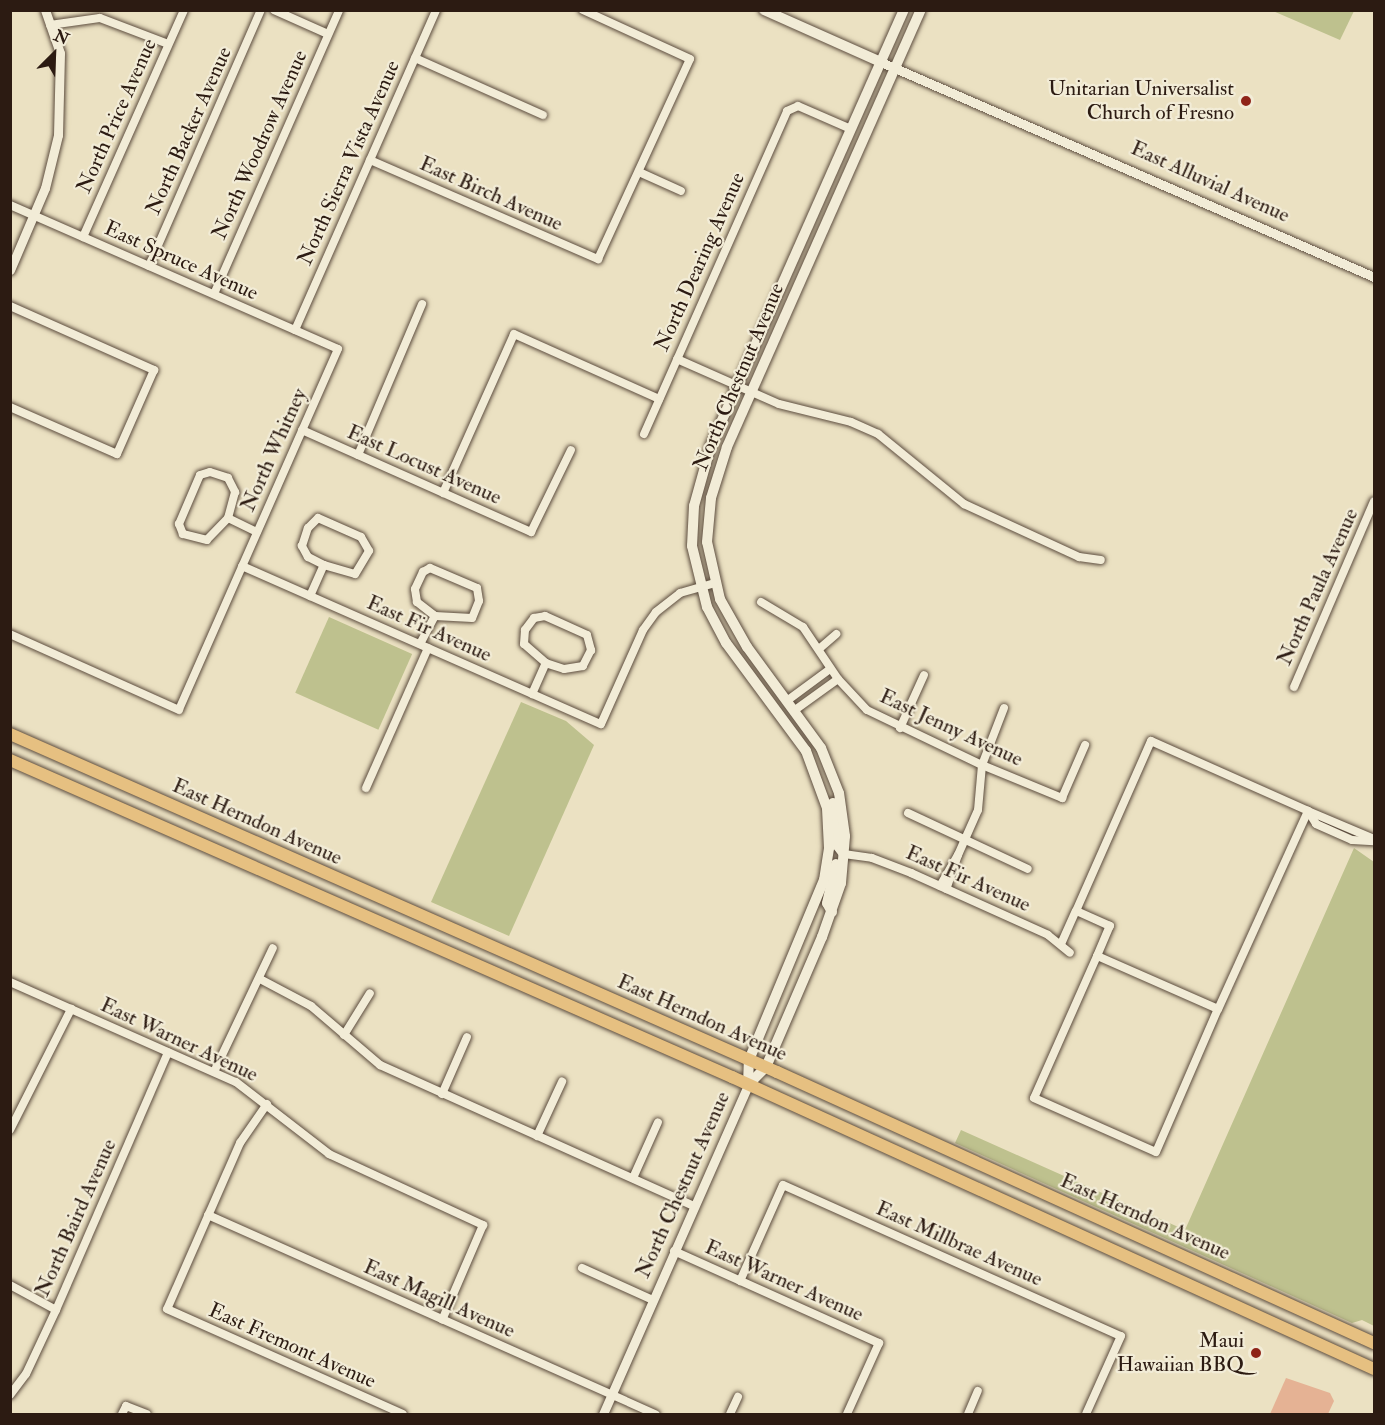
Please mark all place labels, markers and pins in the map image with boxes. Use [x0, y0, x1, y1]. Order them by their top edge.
place label: Unitarian Universalist Church of Fresno [1048, 76, 1234, 126]
marker: Unitarian Universalist Church of Fresno [1239, 94, 1253, 108]
place label: Maui Hawaiian BBQ [1117, 1328, 1244, 1378]
marker: Maui Hawaiian BBQ [1249, 1346, 1263, 1360]

